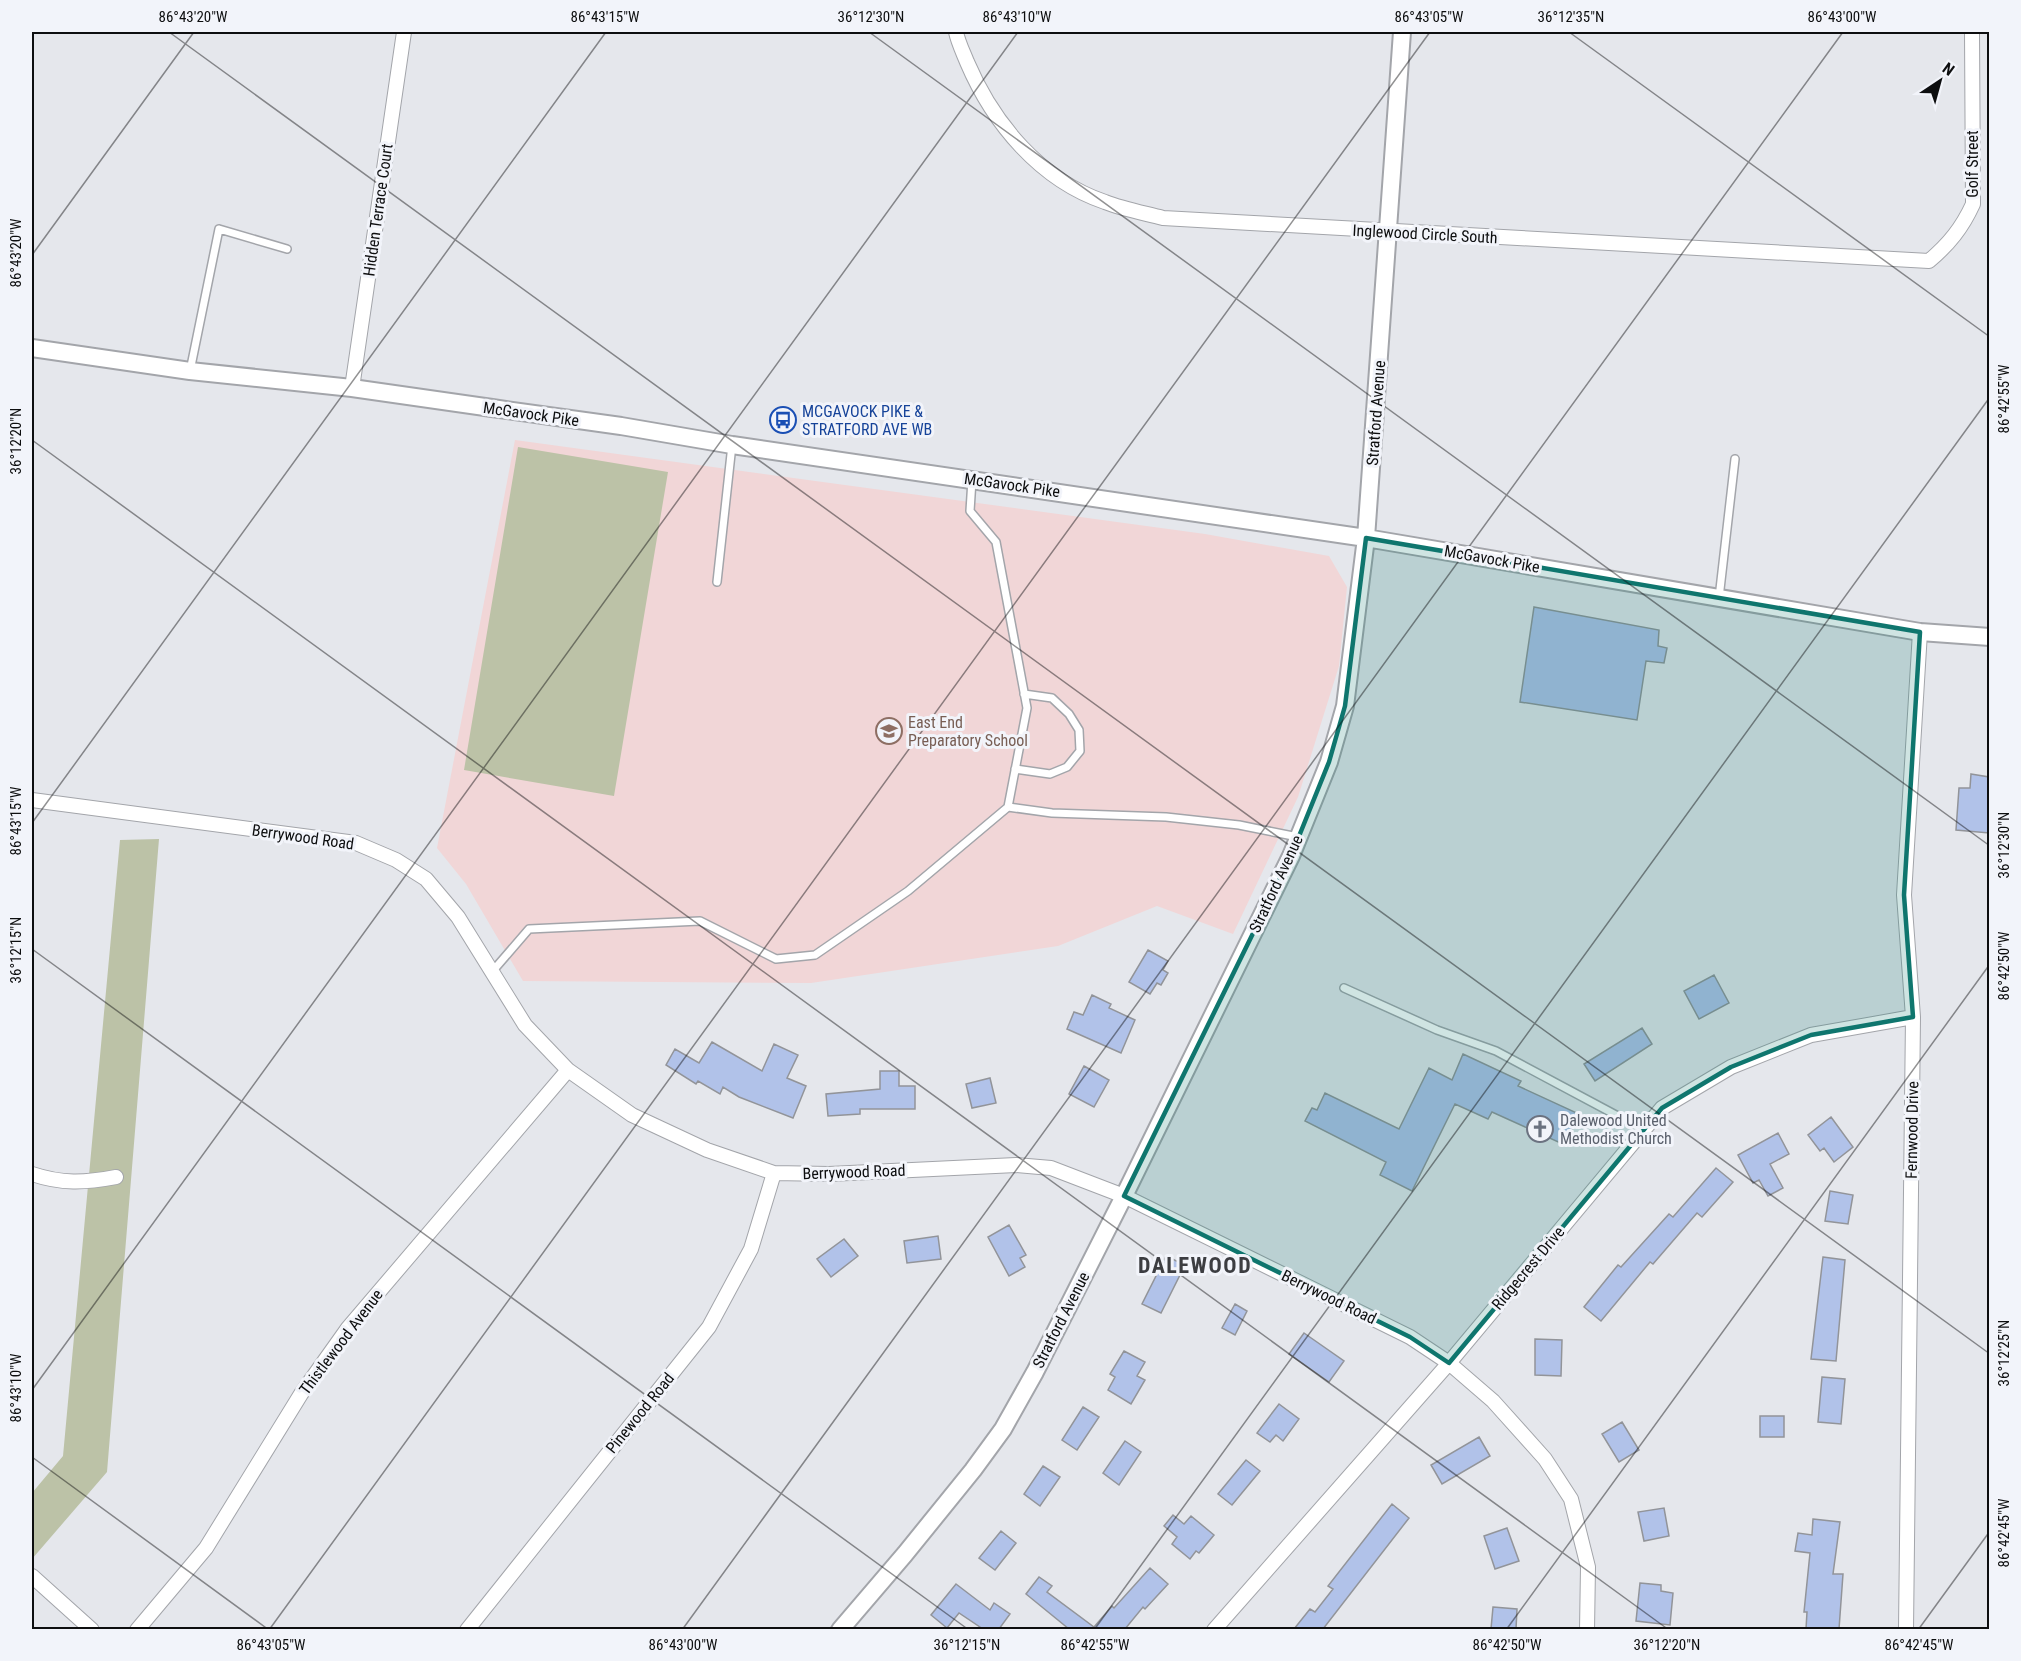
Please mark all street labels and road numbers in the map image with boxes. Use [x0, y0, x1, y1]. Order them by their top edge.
street label: Golf Street [1963, 130, 1982, 198]
street label: Hidden Terrace Court [359, 142, 397, 277]
street label: Inglewood Circle South [1352, 221, 1498, 247]
street label: Stratford Avenue [1363, 360, 1389, 466]
street label: McGavock Pike [482, 398, 580, 430]
street label: McGavock Pike [963, 469, 1061, 501]
street label: McGavock Pike [1443, 541, 1541, 577]
street label: Berrywood Road [251, 820, 355, 854]
street label: Stratford Avenue [1245, 832, 1307, 936]
street label: Fernwood Drive [1902, 1081, 1922, 1179]
street label: Berrywood Road [802, 1161, 906, 1183]
street label: Ridgecrest Drive [1488, 1223, 1568, 1313]
street label: Berrywood Road [1279, 1266, 1379, 1328]
street label: Stratford Avenue [1029, 1269, 1093, 1371]
street label: Thistlewood Avenue [295, 1286, 387, 1398]
street label: Pinewood Road [602, 1369, 678, 1457]

